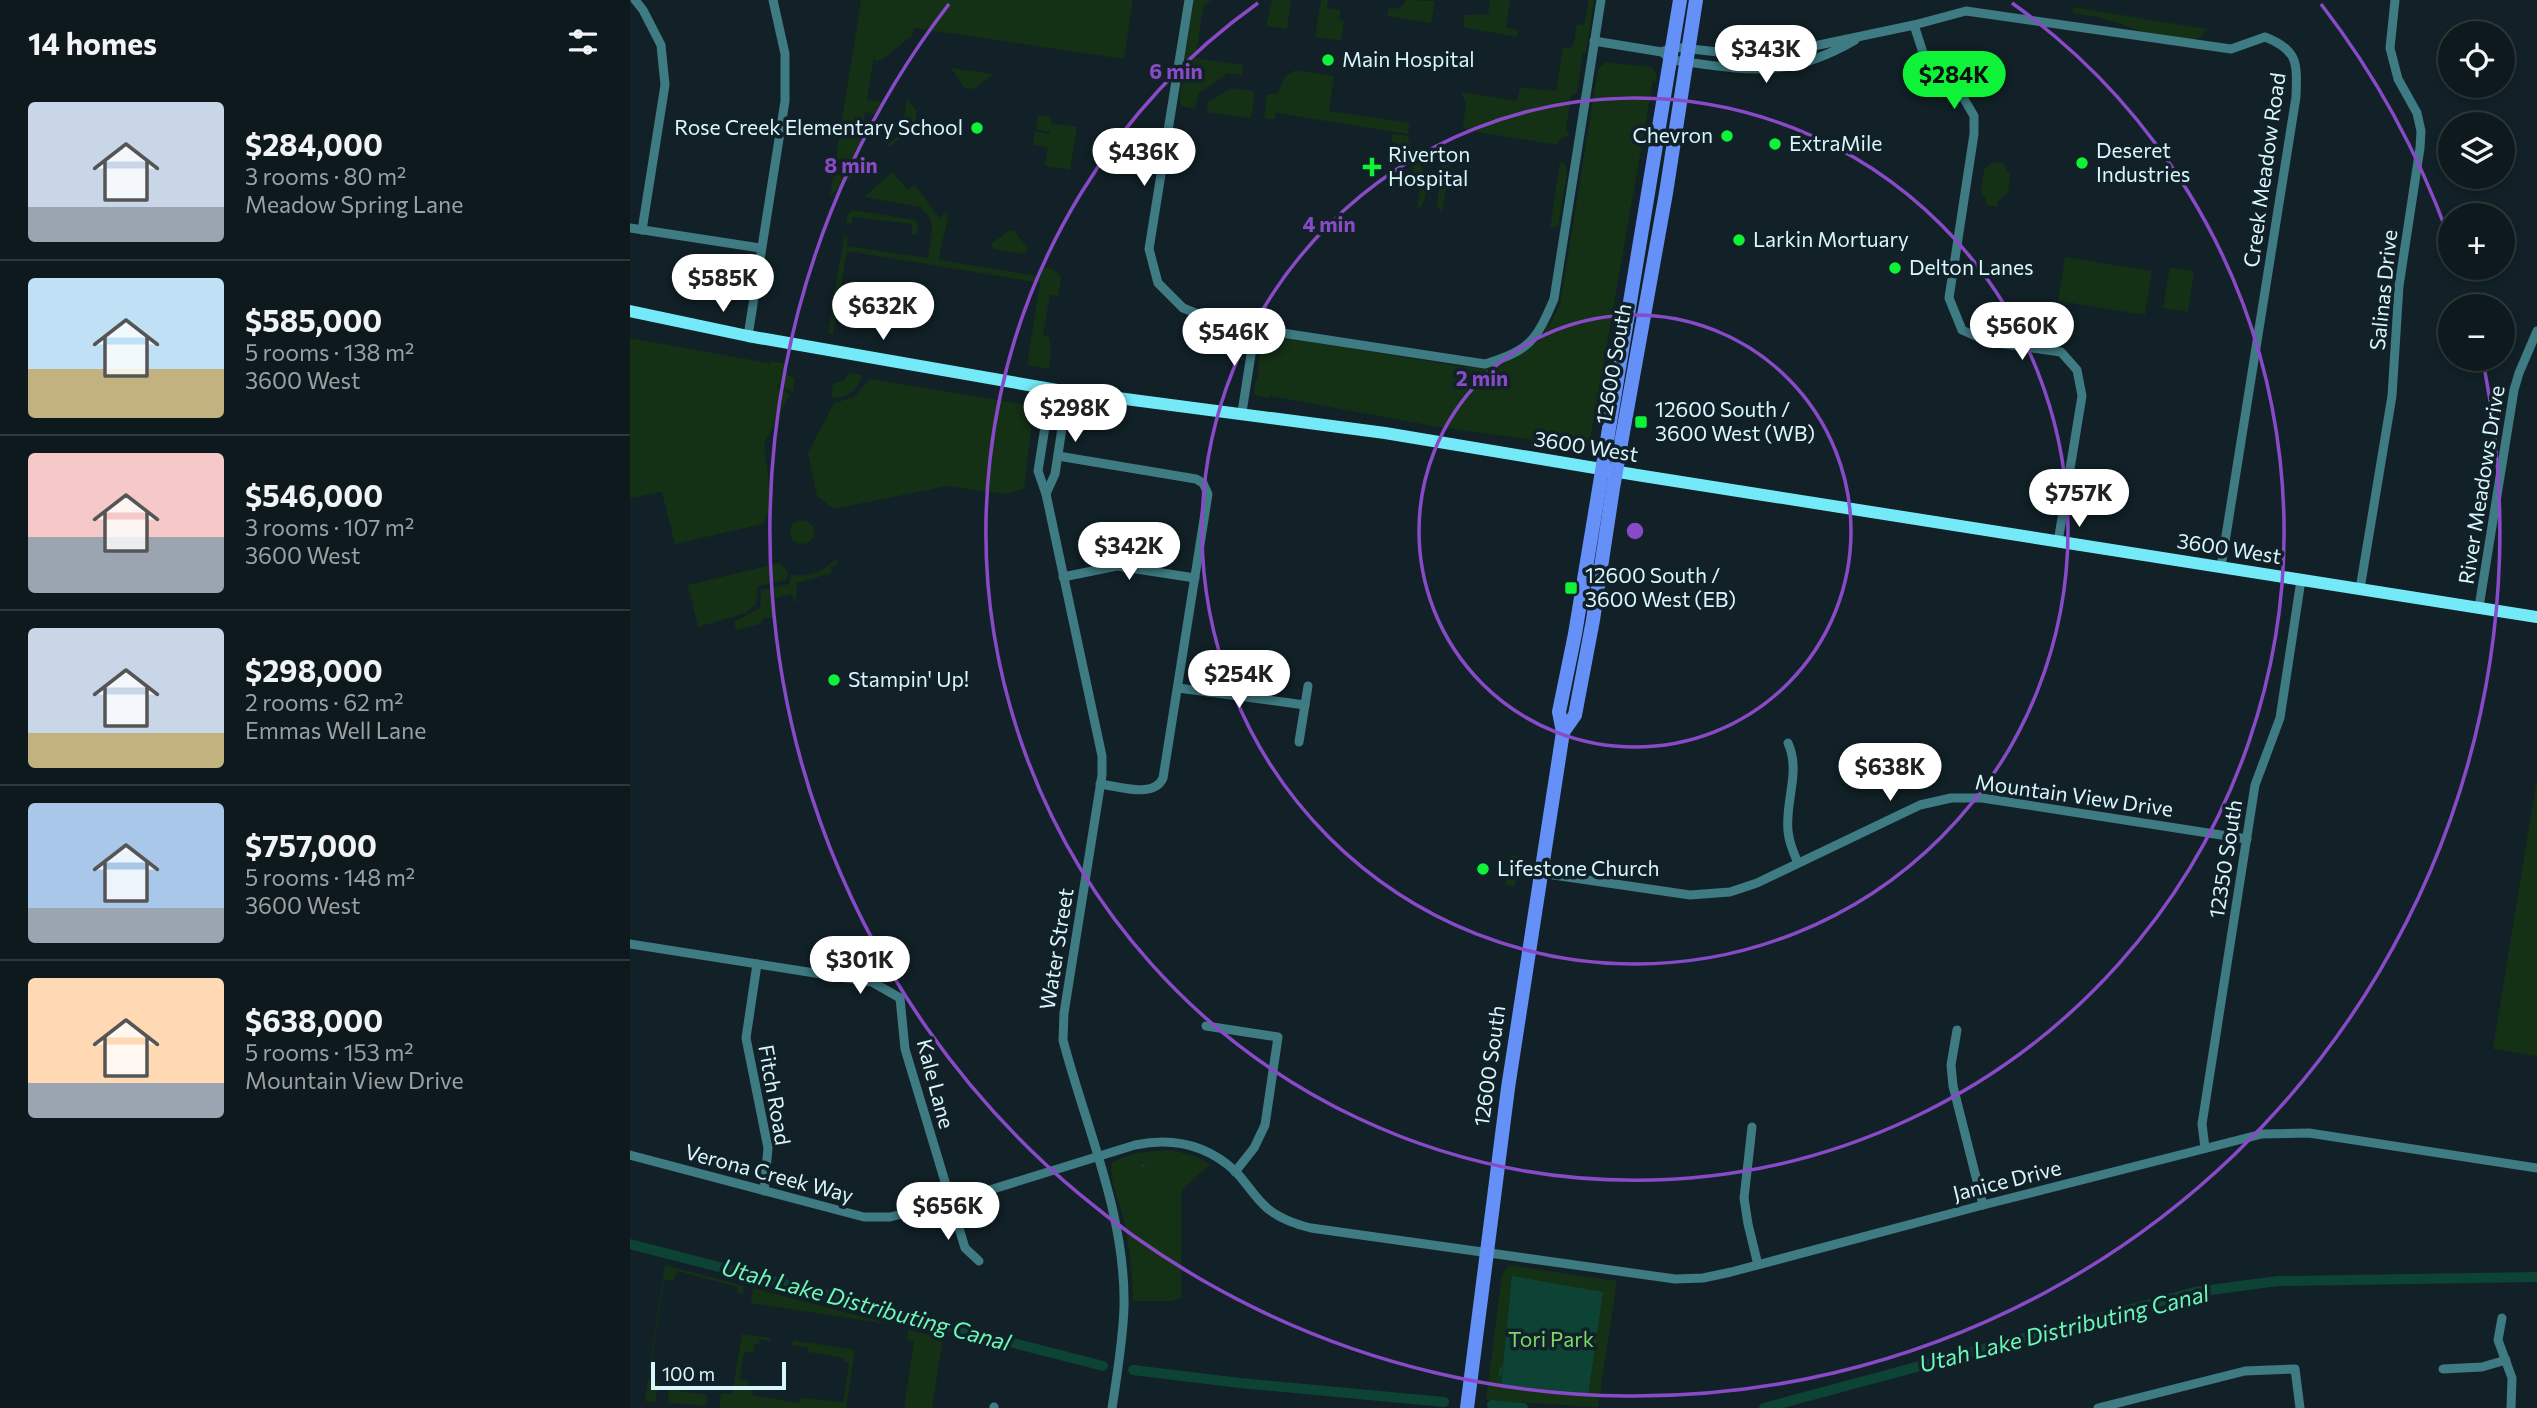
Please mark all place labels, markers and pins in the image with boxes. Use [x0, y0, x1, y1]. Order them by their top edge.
pin: $343K [1717, 25, 1815, 85]
place label: Main Hospital [1342, 46, 1475, 71]
marker: Main Hospital [1320, 52, 1336, 68]
pin: $284K [1905, 52, 2003, 111]
place label: Rose Creek Elementary School [674, 114, 963, 139]
marker: Rose Creek Elementary School [969, 120, 985, 136]
place label: Chevron [1632, 122, 1713, 147]
pin: $436K [1095, 128, 1193, 188]
marker: Chevron [1719, 128, 1735, 144]
place label: ExtraMile [1789, 130, 1882, 155]
marker: ExtraMile [1767, 136, 1783, 152]
place label: Deseret Industries [2096, 137, 2190, 186]
place label: Riverton Hospital [1388, 141, 1470, 190]
marker: Deseret Industries [2074, 155, 2090, 171]
marker: Riverton Hospital [1362, 157, 1382, 177]
place label: Larkin Mortuary [1753, 226, 1909, 251]
marker: Larkin Mortuary [1731, 232, 1747, 248]
pin: $585K [674, 254, 772, 314]
place label: Delton Lanes [1909, 254, 2034, 279]
marker: Delton Lanes [1887, 260, 1903, 276]
pin: $632K [834, 282, 932, 342]
pin: $560K [1973, 302, 2071, 362]
pin: $546K [1185, 308, 1283, 368]
pin: $298K [1026, 384, 1124, 444]
place label: 12600 South / 3600 West (WB) [1655, 396, 1815, 445]
marker: 12600 South / 3600 West (WB) [1633, 414, 1649, 430]
pin: $757K [2030, 470, 2128, 529]
centre of rings [1623, 519, 1647, 543]
pin: $342K [1080, 522, 1178, 582]
place label: 12600 South / 3600 West (EB) [1585, 562, 1736, 611]
marker: 12600 South / 3600 West (EB) [1563, 580, 1579, 596]
pin: $254K [1190, 650, 1288, 710]
place label: Stampin' Up! [848, 666, 969, 691]
marker: Stampin' Up! [826, 672, 842, 688]
pin: $638K [1841, 744, 1939, 803]
place label: Lifestone Church [1497, 855, 1660, 880]
marker: Lifestone Church [1475, 861, 1491, 877]
pin: $301K [811, 936, 909, 996]
pin: $656K [899, 1182, 997, 1242]

